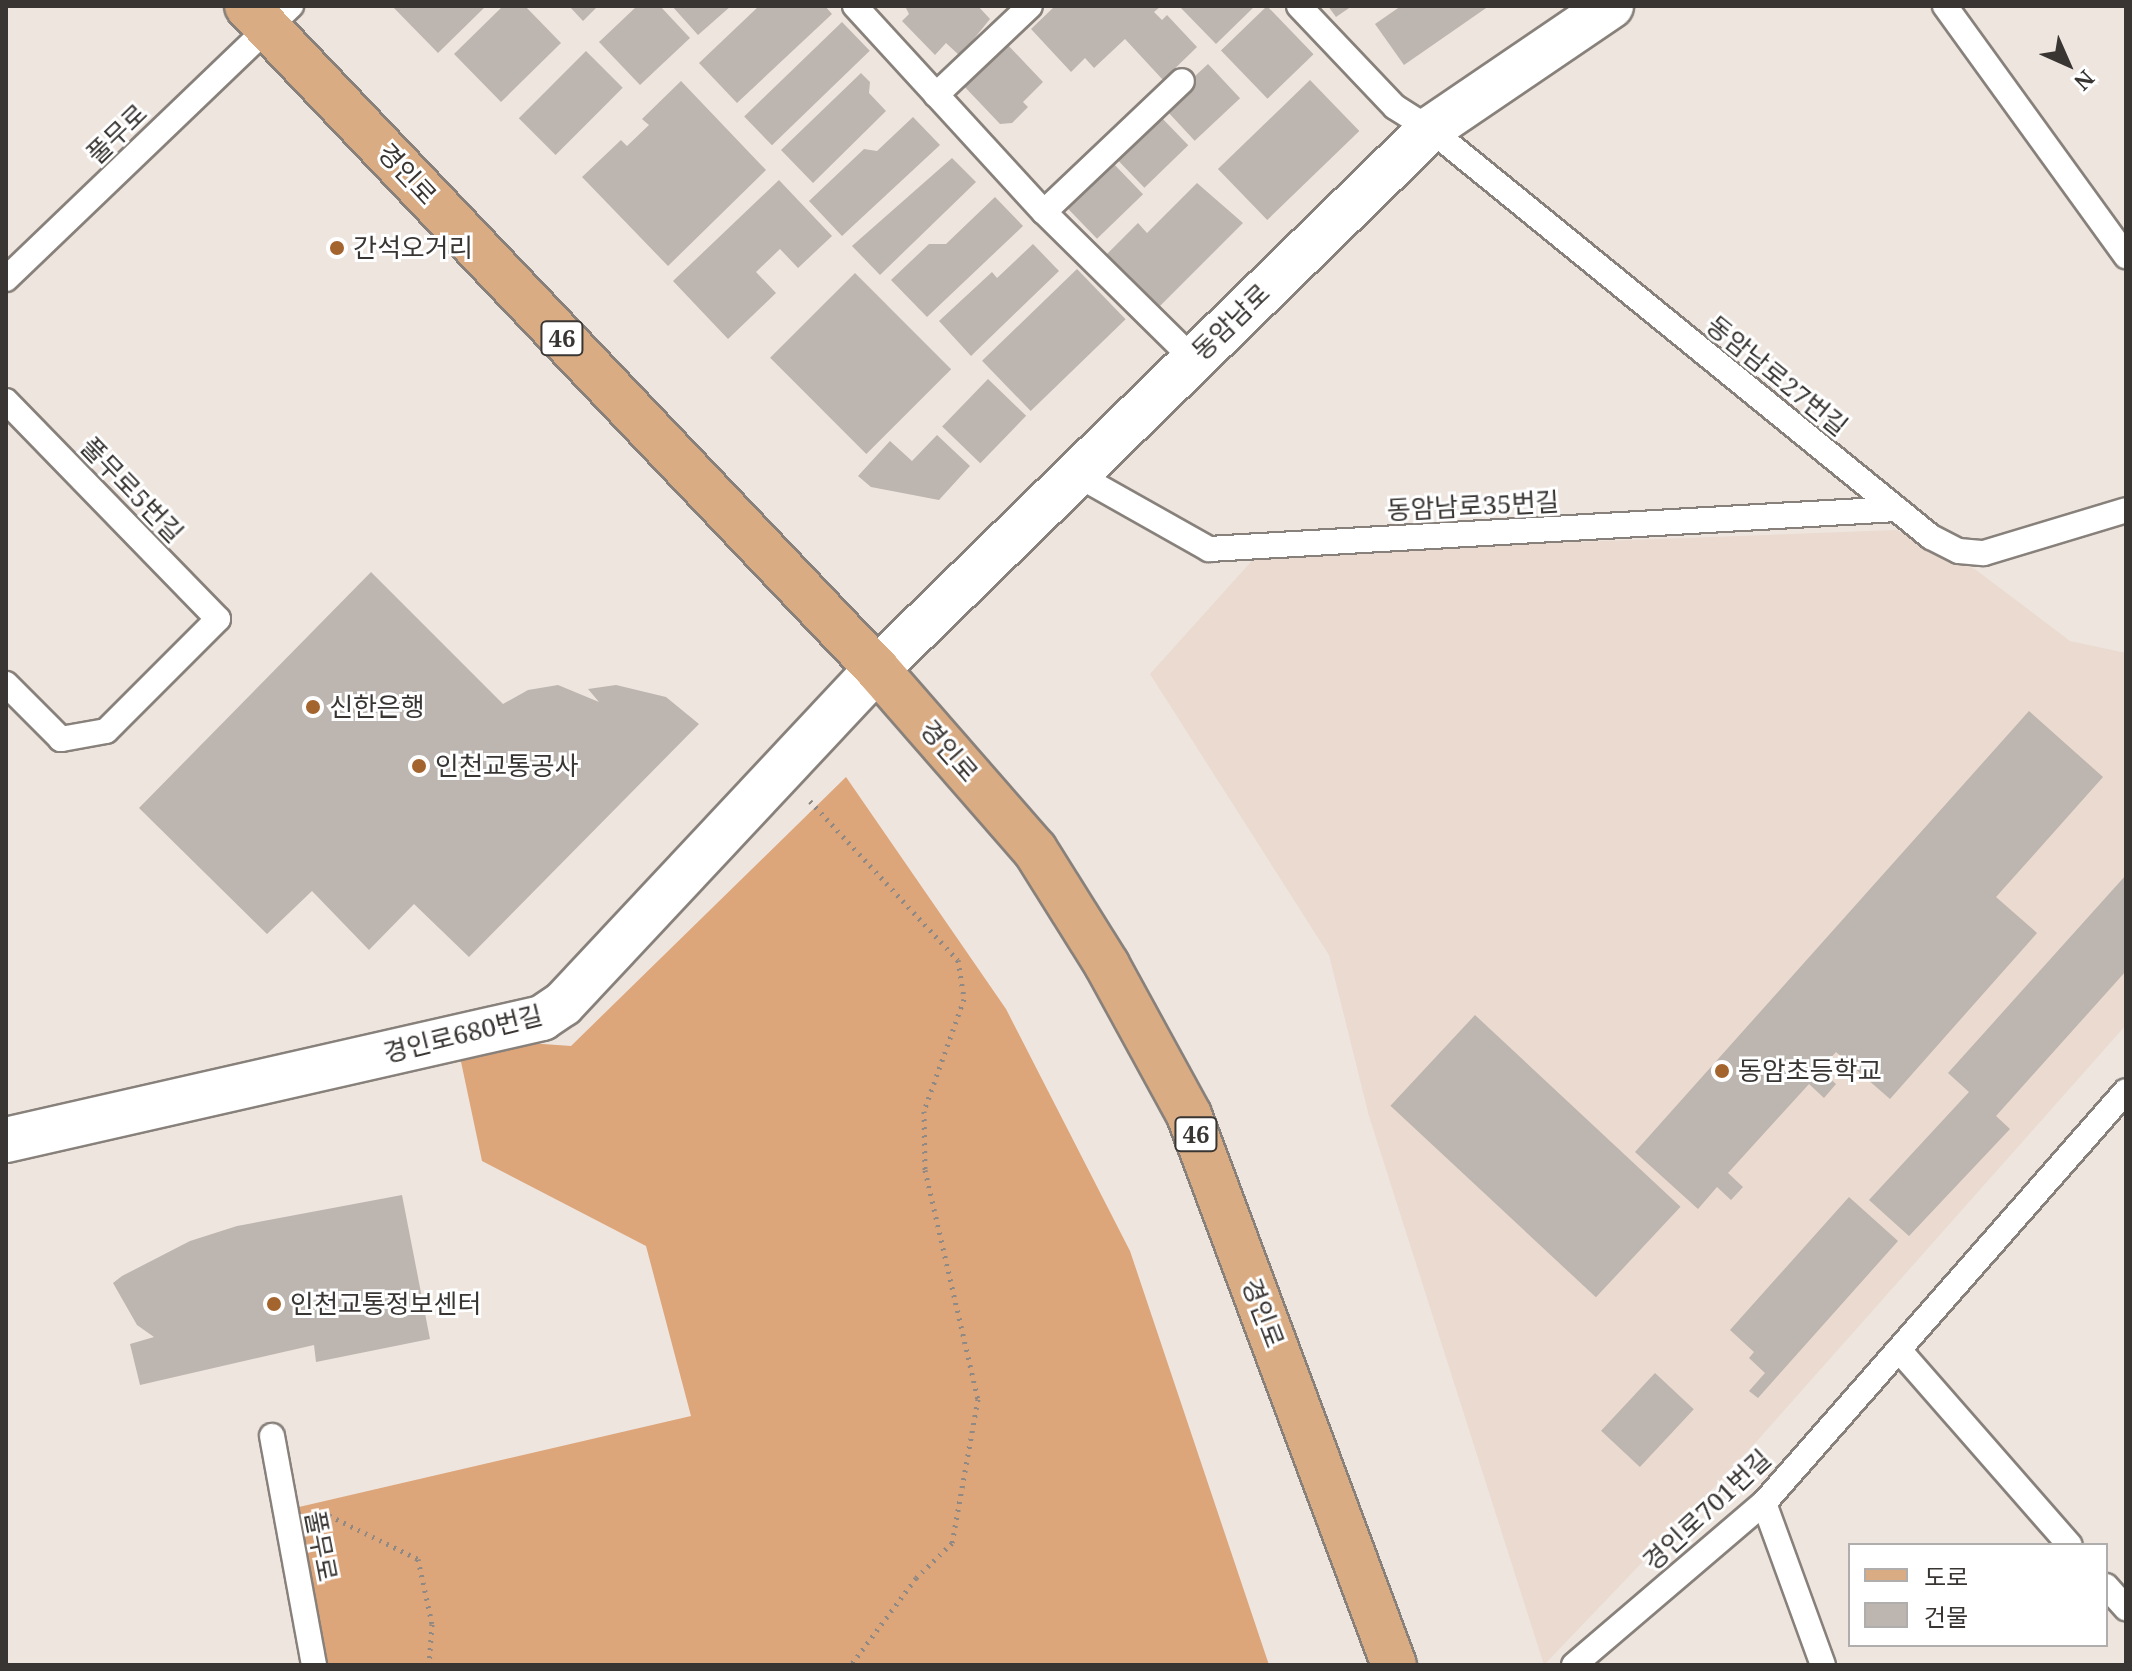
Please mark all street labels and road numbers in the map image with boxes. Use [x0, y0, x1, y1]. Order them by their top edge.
street label: 풀무로 [80, 98, 154, 170]
street label: 경인로 [371, 137, 443, 211]
street label: 동암남로 [1186, 278, 1276, 366]
street label: 동암남로27번길 [1700, 310, 1854, 442]
road number: 46 [540, 318, 584, 358]
street label: 풀무로5번길 [74, 431, 190, 549]
street label: 동암남로35번길 [1386, 486, 1560, 526]
street label: 경인로 [914, 714, 984, 788]
street label: 경인로680번길 [380, 999, 546, 1069]
road number: 46 [1174, 1114, 1218, 1154]
street label: 경인로 [1236, 1274, 1290, 1352]
street label: 경인로701번길 [1637, 1443, 1777, 1577]
street label: 풀무로 [299, 1508, 343, 1584]

